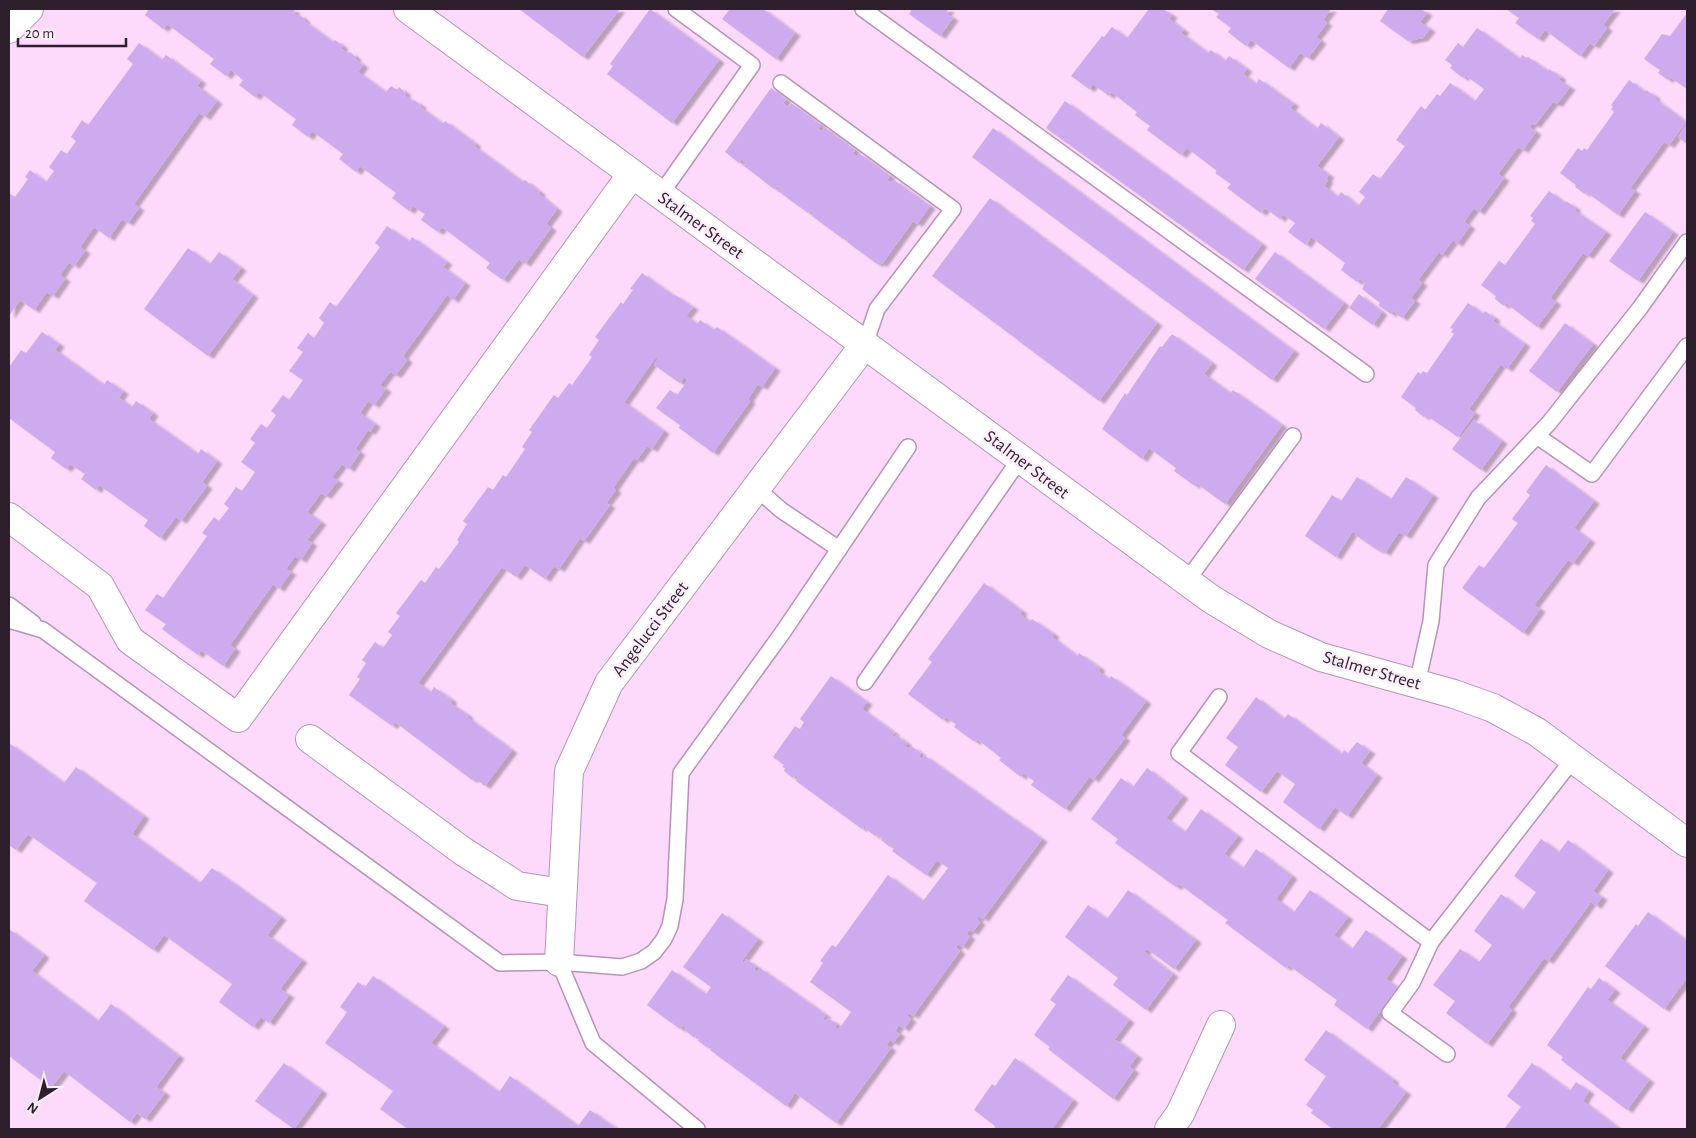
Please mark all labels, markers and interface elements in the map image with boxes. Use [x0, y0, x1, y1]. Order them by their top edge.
scale bar [18, 15, 125, 47]
text: 20 m [25, 26, 54, 41]
street label: Stalmer Street [654, 189, 747, 263]
street label: Stalmer Street [981, 427, 1072, 502]
street label: Angelucci Street [609, 579, 692, 680]
street label: Stalmer Street [1321, 648, 1423, 694]
north arrow [15, 1073, 65, 1123]
text: N [25, 1099, 41, 1116]

